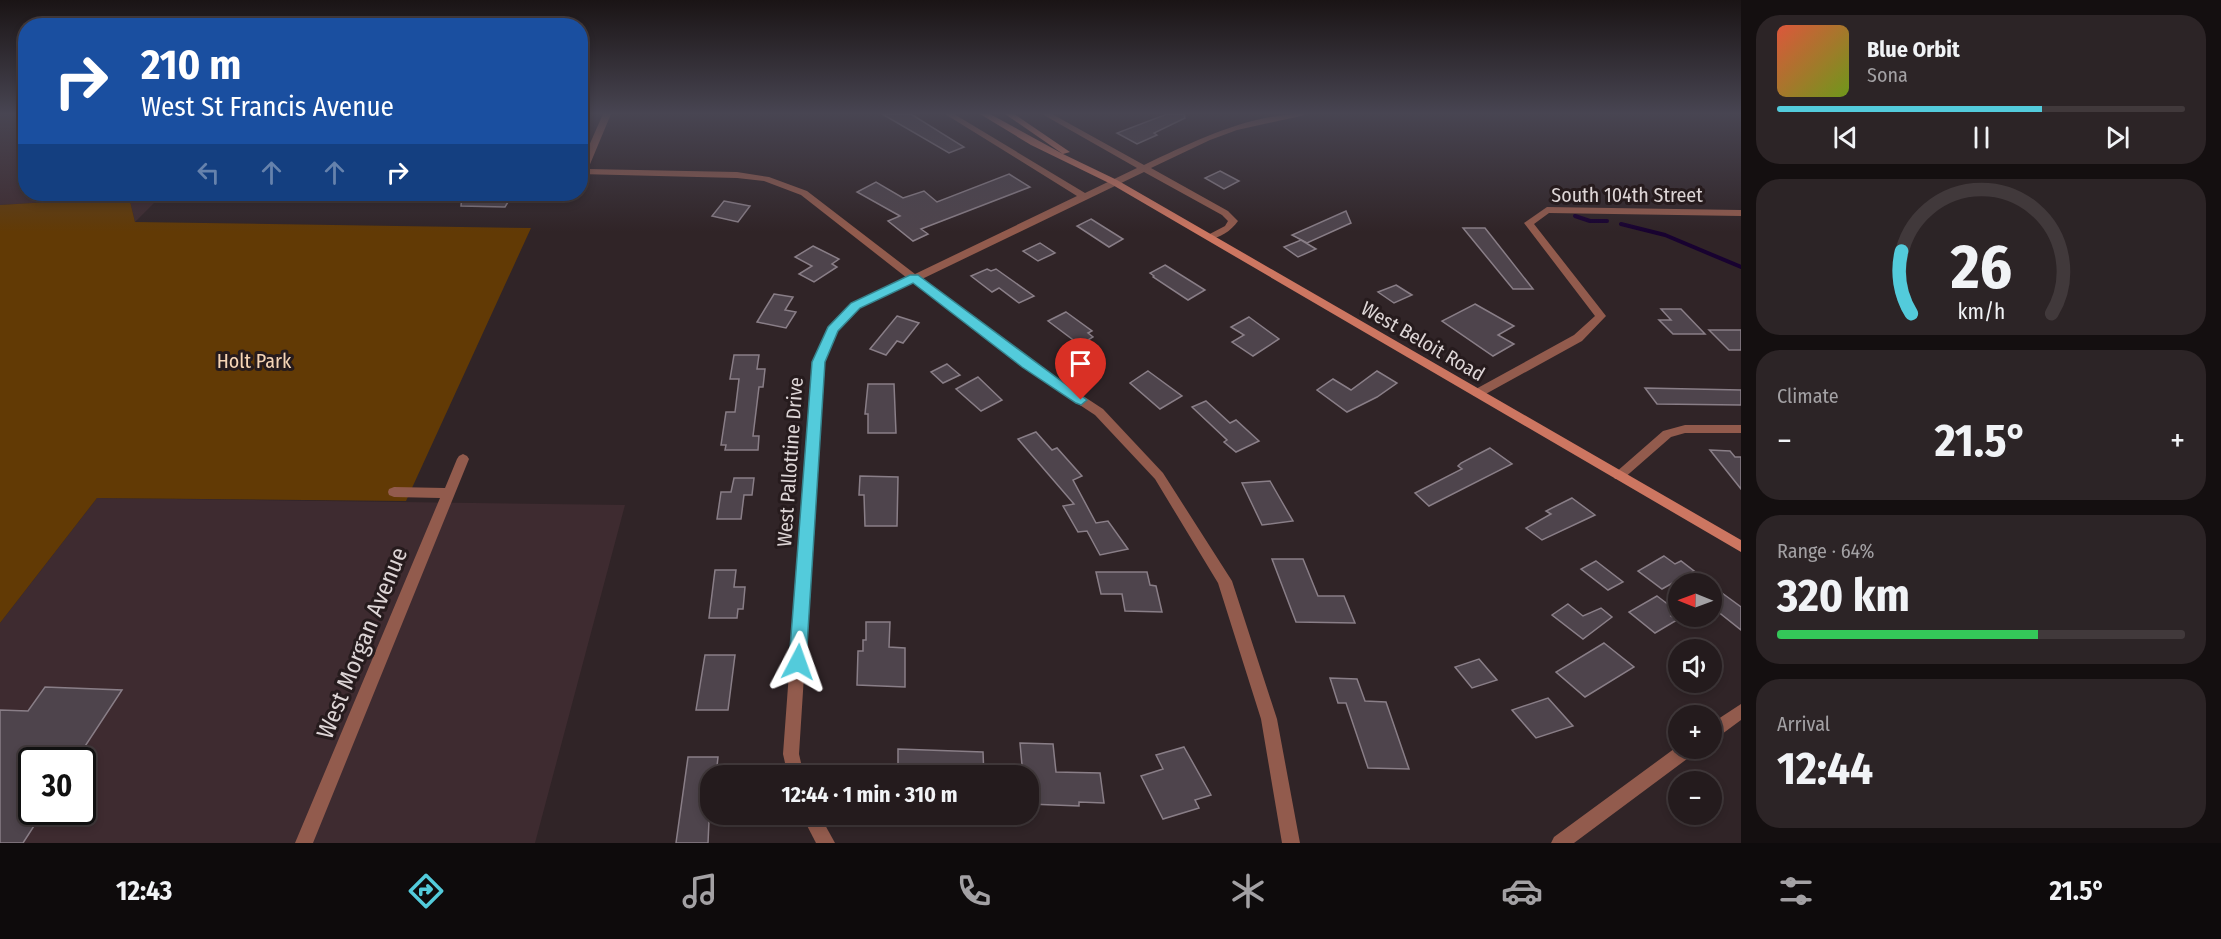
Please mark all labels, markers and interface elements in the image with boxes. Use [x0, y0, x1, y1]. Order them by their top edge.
text: Blue Orbit [1867, 36, 1960, 63]
text: 210 m [141, 40, 241, 90]
icon: right [42, 42, 120, 120]
text: Sona [1867, 63, 1908, 87]
text: West St Francis Avenue [141, 91, 394, 123]
icon: previous [1829, 121, 1862, 154]
icon: pause [1965, 121, 1998, 154]
icon: next [2101, 121, 2134, 154]
icon: left [192, 156, 225, 189]
icon: ahead [255, 156, 288, 189]
icon: ahead [318, 156, 351, 189]
icon: right [381, 156, 414, 189]
street label: South 104th Street [1551, 183, 1703, 207]
text: 26 [1949, 230, 2012, 305]
street label: West Beloit Road [1357, 296, 1489, 386]
text: km/h [1957, 300, 2005, 326]
pin [1055, 338, 1106, 400]
icon: arrive [1064, 347, 1097, 380]
park label: Holt Park [217, 349, 292, 373]
street label: West Pallottine Drive [772, 376, 808, 548]
text: Climate [1777, 384, 1839, 408]
text: 21.5° [1935, 414, 2027, 468]
text: − [1777, 421, 1792, 461]
text: + [2170, 421, 2185, 461]
text: Range · 64% [1777, 539, 1874, 563]
street label: West Morgan Avenue [311, 543, 413, 743]
text: 320 km [1777, 569, 1910, 623]
north arrow [1668, 573, 1722, 627]
map controls [1668, 573, 1722, 825]
position arrow [766, 630, 830, 694]
button: sound [1668, 639, 1722, 693]
button: + [1668, 705, 1722, 759]
text: Arrival [1777, 712, 1830, 736]
text: 12:44 [1777, 742, 1873, 796]
speed limit sign: 30 [18, 747, 96, 825]
button: − [1668, 771, 1722, 825]
text: 12:44 · 1 min · 310 m [782, 781, 957, 808]
icon: directions [405, 870, 447, 912]
icon: music [679, 870, 721, 912]
icon: phone [953, 870, 995, 912]
icon: climate [1227, 870, 1269, 912]
icon: car [1501, 870, 1543, 912]
icon: filters [1775, 870, 1817, 912]
text: 12:43 [116, 875, 172, 907]
text: 21.5° [2049, 875, 2105, 907]

